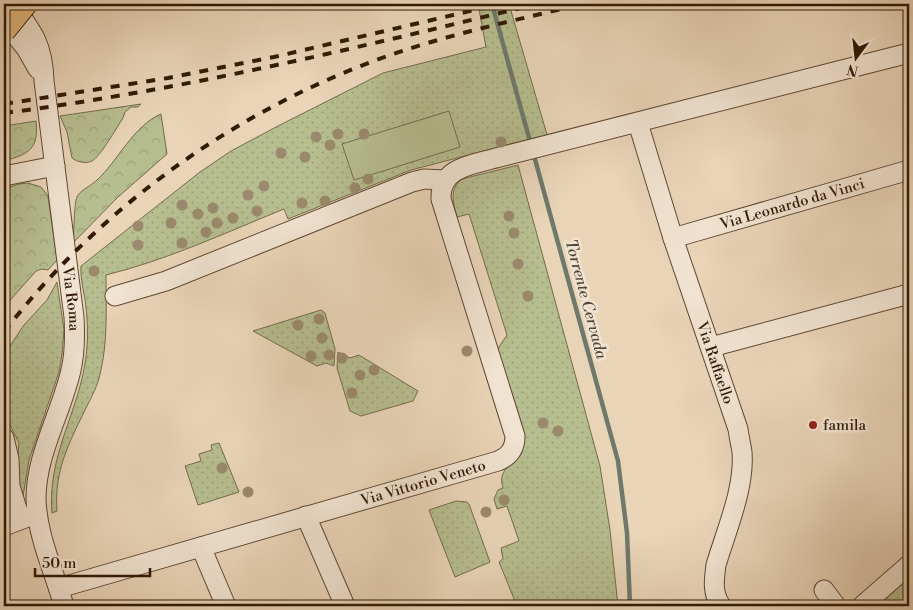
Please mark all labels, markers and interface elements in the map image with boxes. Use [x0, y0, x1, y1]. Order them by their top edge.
north arrow [830, 32, 880, 82]
text: N [845, 59, 861, 80]
street label: Via Leonardo da Vinci [717, 174, 867, 234]
water label: Torrente Cervada [560, 237, 612, 361]
street label: Via Roma [58, 265, 84, 332]
street label: Via Raffaello [692, 318, 738, 407]
place label: famila [823, 416, 867, 435]
marker: famila [807, 419, 819, 431]
street label: Via Vittorio Veneto [357, 456, 488, 510]
scale bar [35, 545, 150, 577]
text: 50 m [42, 554, 76, 573]

